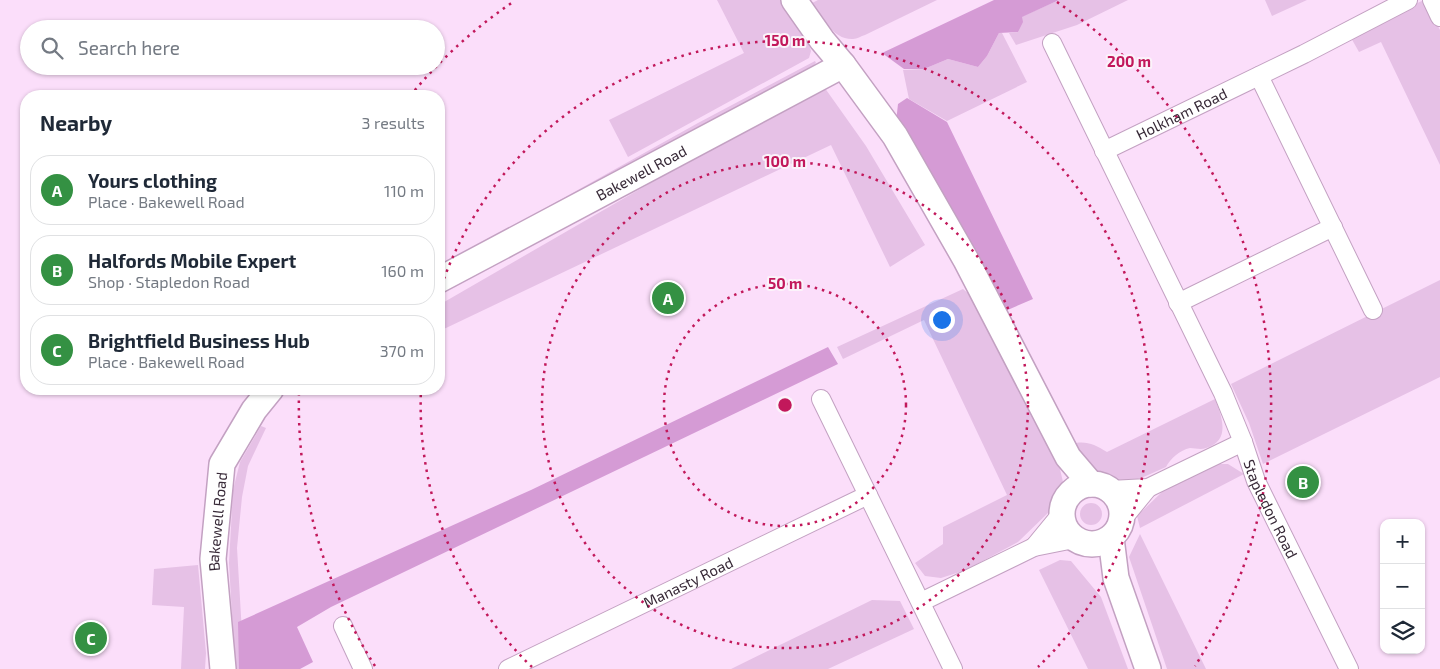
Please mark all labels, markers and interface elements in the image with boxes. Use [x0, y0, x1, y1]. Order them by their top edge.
search box [20, 20, 445, 75]
text: 150 m [765, 31, 805, 49]
icon: search [38, 34, 66, 62]
text: Search here [78, 36, 180, 59]
text: 200 m [1107, 52, 1151, 70]
street label: Holkham Road [1133, 84, 1230, 143]
text: Nearby [40, 110, 112, 135]
text: 3 results [362, 113, 425, 132]
street label: Bakewell Road [593, 141, 690, 204]
text: 100 m [764, 152, 806, 170]
text: Yours clothing [88, 169, 217, 192]
text: A [52, 181, 62, 200]
text: 110 m [384, 181, 424, 200]
text: Place · Bakewell Road [88, 192, 245, 211]
text: Halfords Mobile Expert [88, 249, 296, 272]
text: B [52, 261, 62, 280]
text: 160 m [381, 261, 424, 280]
text: Shop · Stapledon Road [88, 272, 250, 291]
text: 50 m [768, 274, 802, 292]
pin: A [652, 279, 684, 317]
your location [929, 307, 955, 333]
text: Brightfield Business Hub [88, 329, 310, 352]
text: C [52, 341, 62, 360]
text: 370 m [380, 341, 424, 360]
text: Place · Bakewell Road [88, 352, 245, 371]
centre of rings [776, 396, 794, 414]
street label: Stapledon Road [1240, 457, 1302, 561]
pin: B [1287, 463, 1319, 501]
street label: Bakewell Road [204, 471, 230, 572]
map controls [1380, 519, 1425, 654]
button: + [1380, 519, 1425, 564]
street label: Manasty Road [640, 553, 736, 611]
button: − [1380, 564, 1425, 609]
button: layers [1380, 609, 1425, 654]
pin: C [75, 619, 107, 657]

